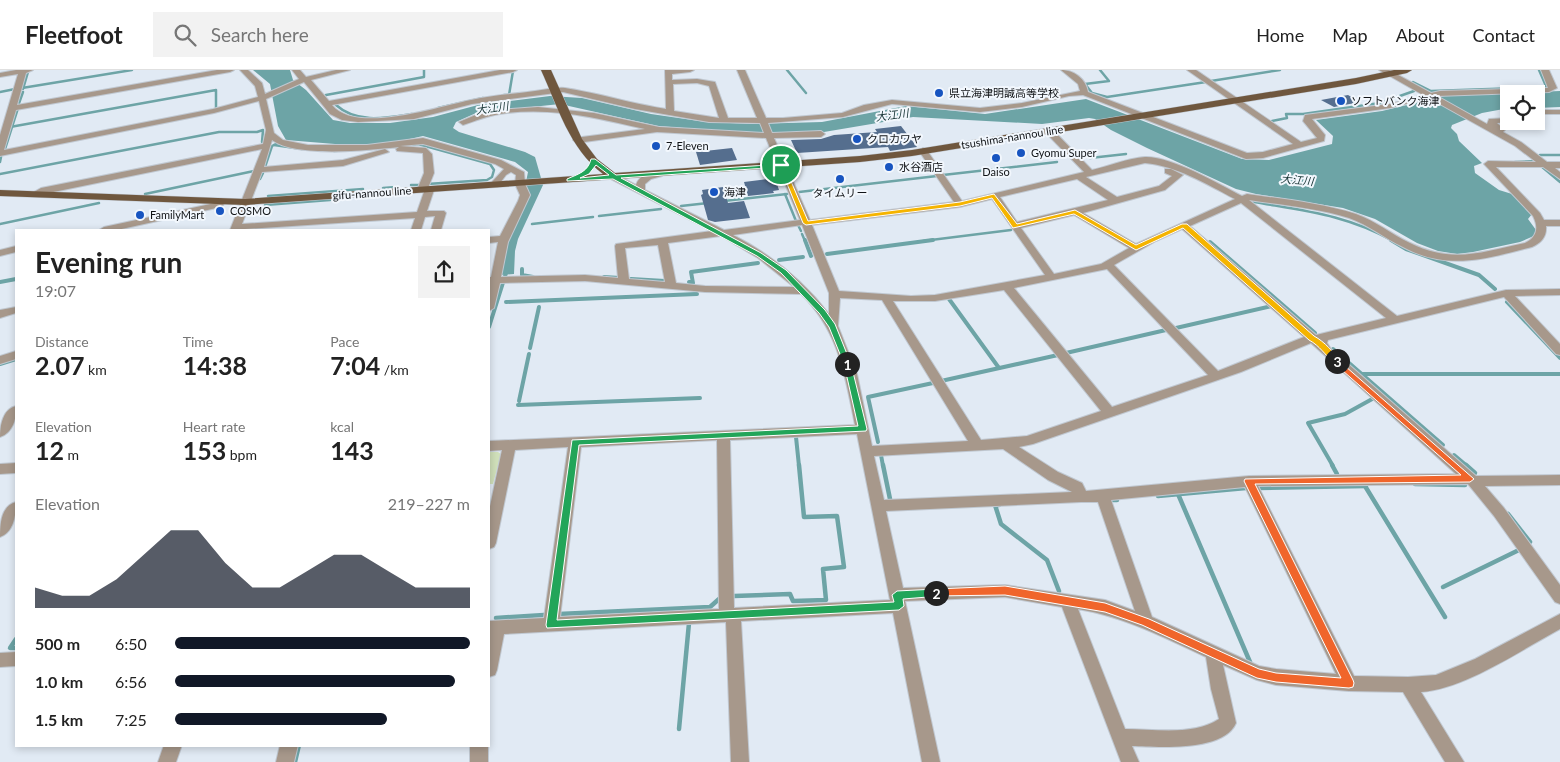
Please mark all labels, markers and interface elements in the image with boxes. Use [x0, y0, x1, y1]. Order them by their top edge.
search box [153, 12, 503, 57]
text: Fleetfoot [25, 20, 123, 49]
icon: search [171, 21, 199, 49]
text: Search here [211, 23, 309, 46]
text: Home [1256, 24, 1304, 46]
text: Map [1332, 24, 1368, 46]
text: About [1396, 24, 1445, 46]
text: Contact [1473, 24, 1535, 46]
map controls [1500, 85, 1545, 130]
button: locate [1500, 85, 1545, 130]
place label: 県立海津明誠高等学校 [949, 86, 1059, 99]
marker: 県立海津明誠高等学校 [933, 87, 945, 99]
place label: ソフトバンク海津 [1351, 94, 1440, 107]
marker: ソフトバンク海津 [1335, 95, 1347, 107]
water label: 大江川 [475, 99, 510, 116]
water label: 大江川 [875, 106, 910, 123]
street label: tsushima-nannou line [960, 122, 1064, 151]
place label: クロカワヤ [867, 132, 922, 145]
marker: クロカワヤ [851, 133, 863, 145]
place label: 7-Eleven [666, 139, 709, 152]
marker: 7-Eleven [650, 140, 662, 152]
pin [760, 144, 802, 186]
place label: Gyomu Super [1031, 146, 1097, 159]
marker: Gyomu Super [1015, 147, 1027, 159]
icon: arrive [767, 151, 795, 179]
marker: Daiso [990, 152, 1002, 164]
place label: 水谷酒店 [899, 160, 943, 173]
marker: 水谷酒店 [883, 161, 895, 173]
place label: Daiso [982, 165, 1010, 178]
water label: 大江川 [1280, 172, 1315, 188]
marker: タイムリー [834, 173, 846, 185]
street label: gifu-nannou line [332, 183, 412, 202]
place label: 海津 [724, 185, 746, 198]
marker: 海津 [708, 186, 720, 198]
place label: タイムリー [813, 186, 867, 199]
place label: COSMO [230, 204, 271, 217]
marker: COSMO [214, 205, 226, 217]
place label: FamilyMart [150, 208, 204, 221]
marker: FamilyMart [134, 209, 146, 221]
text: Evening run [35, 245, 182, 279]
button: share [418, 246, 470, 298]
text: 19:07 [35, 281, 76, 300]
text: Distance [35, 333, 89, 350]
text: Time [183, 333, 213, 350]
text: Pace [330, 333, 359, 350]
pin: 3 [1324, 348, 1350, 374]
text: 2.07 [35, 350, 84, 380]
text: 14:38 [183, 350, 247, 380]
text: 7:04 [330, 350, 380, 380]
pin: 1 [834, 352, 860, 376]
text: 3 [1333, 353, 1342, 370]
text: 1 [843, 356, 852, 373]
text: km [84, 361, 107, 378]
text: /km [380, 361, 409, 378]
text: Elevation [35, 418, 92, 435]
text: Heart rate [183, 418, 245, 435]
text: kcal [330, 418, 354, 435]
text: 12 [35, 435, 64, 465]
text: 153 [183, 435, 226, 465]
text: 143 [330, 435, 374, 465]
text: m [64, 446, 79, 463]
text: bpm [226, 446, 257, 463]
text: Elevation [35, 494, 100, 513]
text: 219–227 m [388, 494, 470, 513]
pin: 2 [924, 580, 948, 606]
text: 2 [932, 585, 941, 602]
text: 500 m [35, 634, 80, 653]
text: 6:50 [115, 634, 147, 653]
text: 1.0 km [35, 672, 83, 691]
text: 6:56 [115, 672, 147, 691]
text: 1.5 km [35, 710, 83, 729]
text: 7:25 [115, 710, 147, 729]

